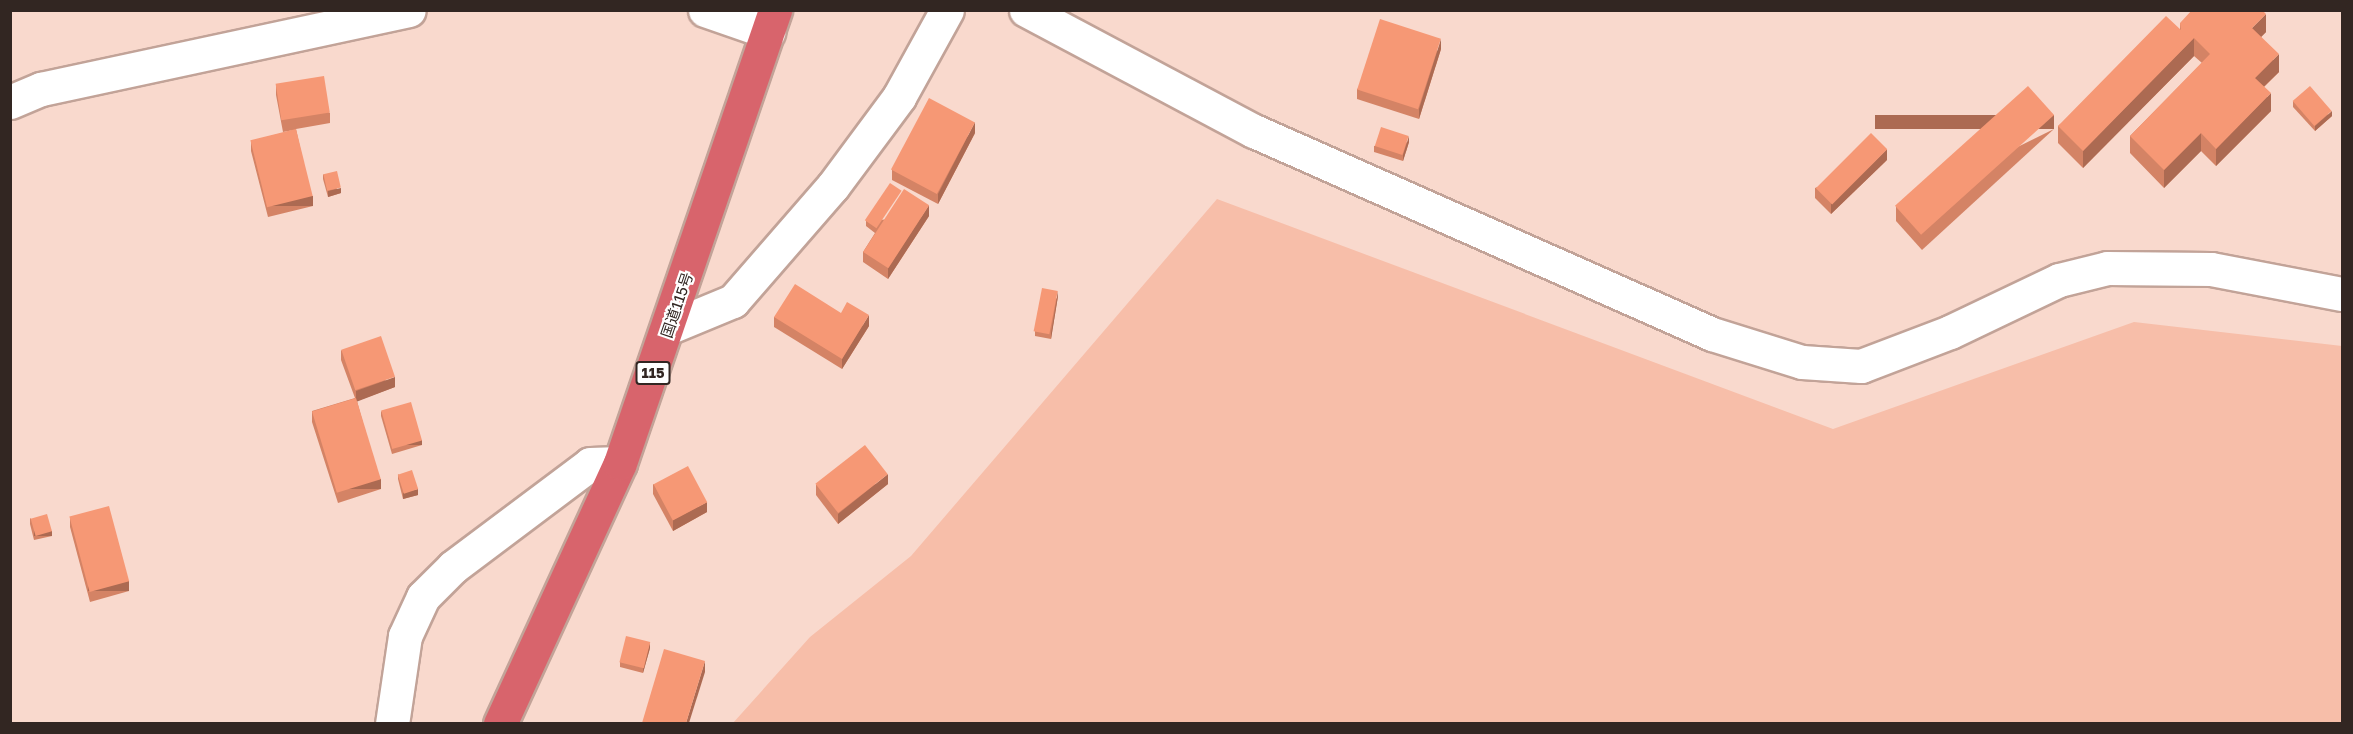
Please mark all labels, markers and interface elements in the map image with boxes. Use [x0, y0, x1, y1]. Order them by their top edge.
street label: 国道115号 [657, 270, 697, 340]
road number: 115 [635, 362, 671, 384]

